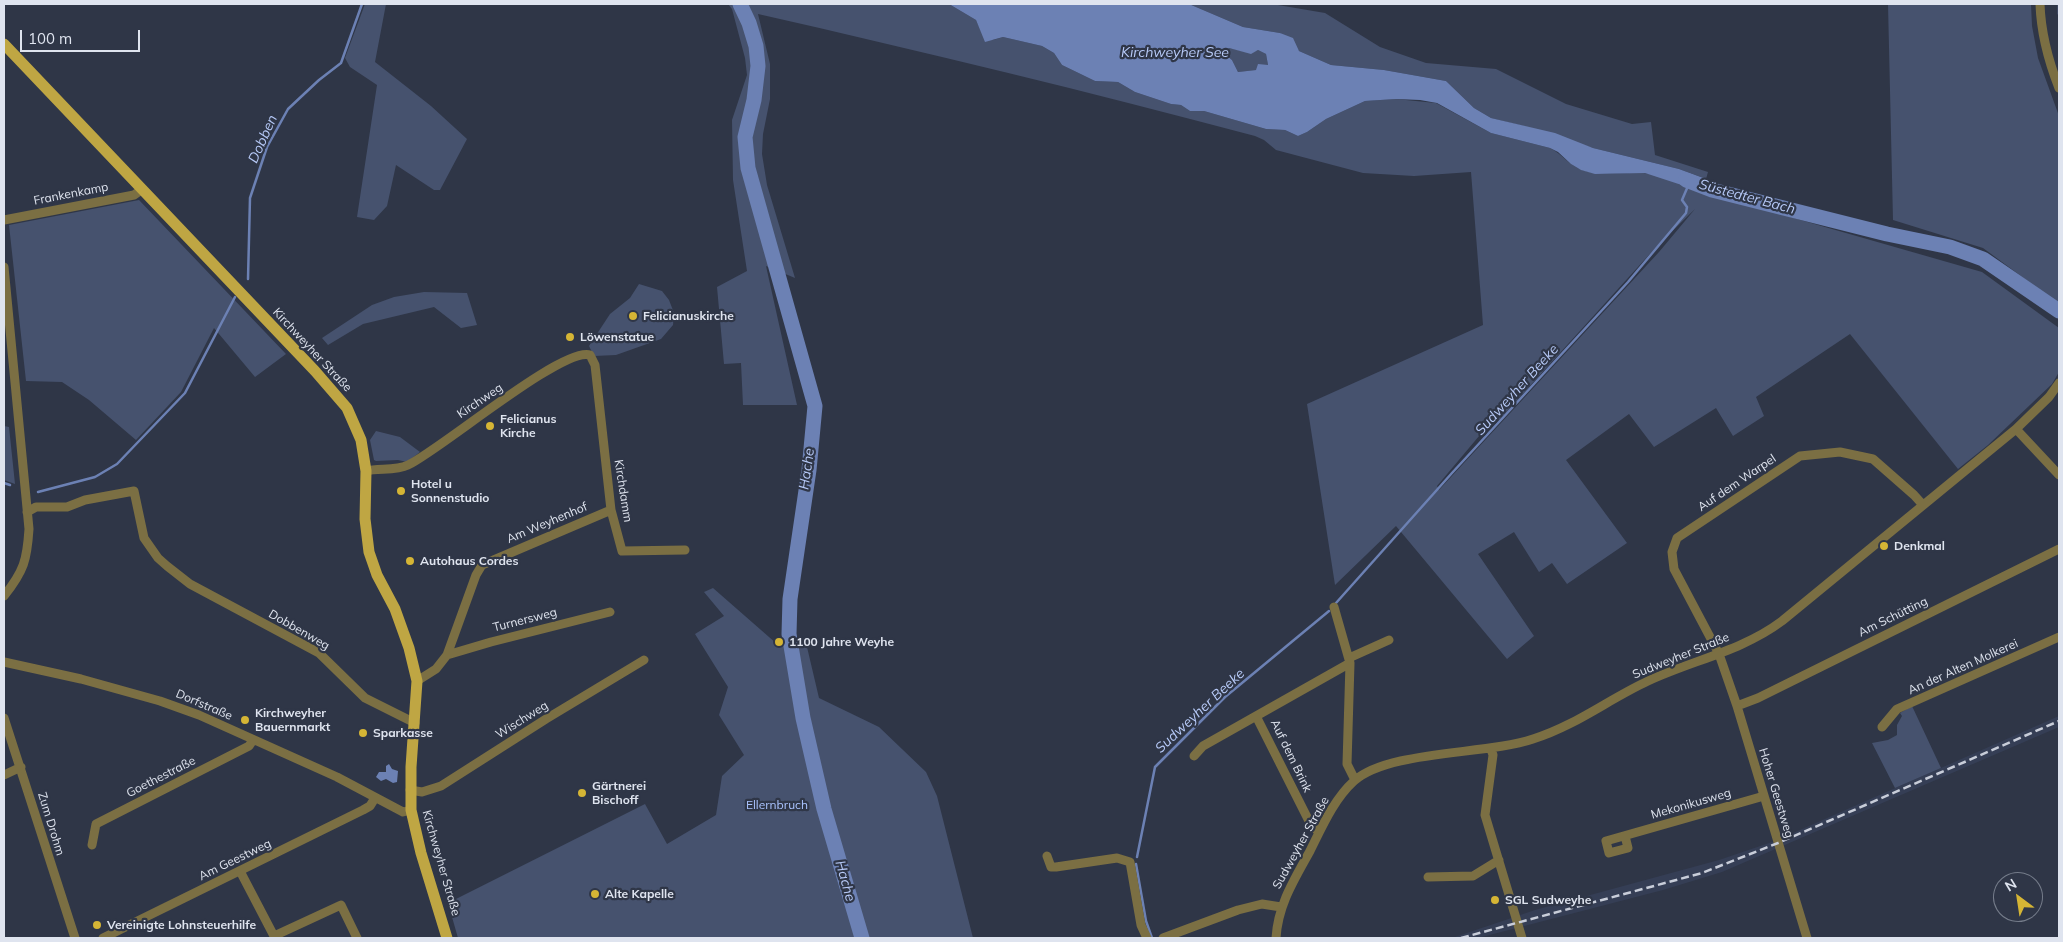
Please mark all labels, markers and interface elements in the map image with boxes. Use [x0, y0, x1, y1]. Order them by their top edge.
scale bar [22, 20, 142, 52]
text: 100 m [28, 29, 72, 48]
water label: Kirchweyher See [1121, 45, 1229, 61]
water label: Dobben [245, 112, 281, 166]
water label: Süstedter Bach [1697, 176, 1797, 218]
street label: Frankenkamp [32, 180, 110, 208]
street label: Kirchweyher Straße [270, 305, 354, 395]
place label: Felicianuskirche [643, 309, 734, 323]
marker: Felicianuskirche [627, 310, 639, 322]
place label: Löwenstatue [580, 330, 654, 344]
marker: Löwenstatue [564, 331, 576, 343]
water label: Sudweyher Beeke [1472, 341, 1562, 439]
street label: Kirchweg [455, 381, 505, 421]
place label: Felicianus Kirche [500, 412, 557, 440]
marker: Felicianus Kirche [484, 420, 496, 432]
water label: Hache [796, 447, 818, 491]
street label: Auf dem Warpel [1695, 452, 1779, 514]
street label: Kirchdamm [611, 459, 635, 523]
place label: Hotel u Sonnenstudio [411, 477, 489, 505]
marker: Hotel u Sonnenstudio [395, 485, 407, 497]
street label: Am Weyhenhof [504, 499, 590, 547]
place label: Denkmal [1894, 539, 1945, 553]
marker: Denkmal [1878, 540, 1890, 552]
place label: Autohaus Cordes [420, 554, 518, 568]
marker: Autohaus Cordes [404, 555, 416, 567]
street label: Am Schütting [1856, 594, 1930, 640]
street label: Turnersweg [492, 605, 558, 635]
street label: Dobbenweg [266, 607, 332, 653]
street label: Sudweyher Straße [1631, 630, 1731, 682]
place label: 1100 Jahre Weyhe [789, 635, 894, 649]
marker: 1100 Jahre Weyhe [773, 636, 785, 648]
street label: An der Alten Molkerei [1906, 636, 2020, 698]
water label: Sudweyher Beeke [1152, 665, 1248, 757]
street label: Dorfstraße [173, 687, 235, 723]
street label: Wischweg [493, 698, 551, 742]
place label: Kirchweyher Bauernmarkt [255, 706, 330, 734]
marker: Kirchweyher Bauernmarkt [239, 714, 251, 726]
street label: Auf dem Brink [1267, 717, 1315, 795]
place label: Sparkasse [373, 726, 433, 740]
marker: Sparkasse [357, 727, 369, 739]
street label: Hoher Geestweg [1755, 746, 1797, 840]
street label: Goethestraße [124, 753, 198, 801]
place label: Gärtnerei Bischoff [592, 779, 646, 807]
street label: Mekonikusweg [1649, 786, 1733, 822]
marker: Gärtnerei Bischoff [576, 787, 588, 799]
street label: Zum Drohm [35, 791, 67, 857]
street label: Sudweyher Straße [1270, 794, 1332, 892]
park label: Ellernbruch [746, 798, 808, 812]
street label: Kirchweyher Straße [419, 809, 463, 917]
street label: Am Geestweg [197, 836, 273, 884]
water label: Hache [831, 859, 859, 903]
north arrow [1993, 872, 2043, 922]
text: N [2002, 875, 2020, 895]
place label: Alte Kapelle [605, 887, 674, 901]
marker: Alte Kapelle [589, 888, 601, 900]
place label: SGL Sudweyhe [1505, 893, 1591, 907]
marker: SGL Sudweyhe [1489, 894, 1501, 906]
place label: Vereinigte Lohnsteuerhilfe [107, 918, 256, 932]
marker: Vereinigte Lohnsteuerhilfe [91, 919, 103, 931]

